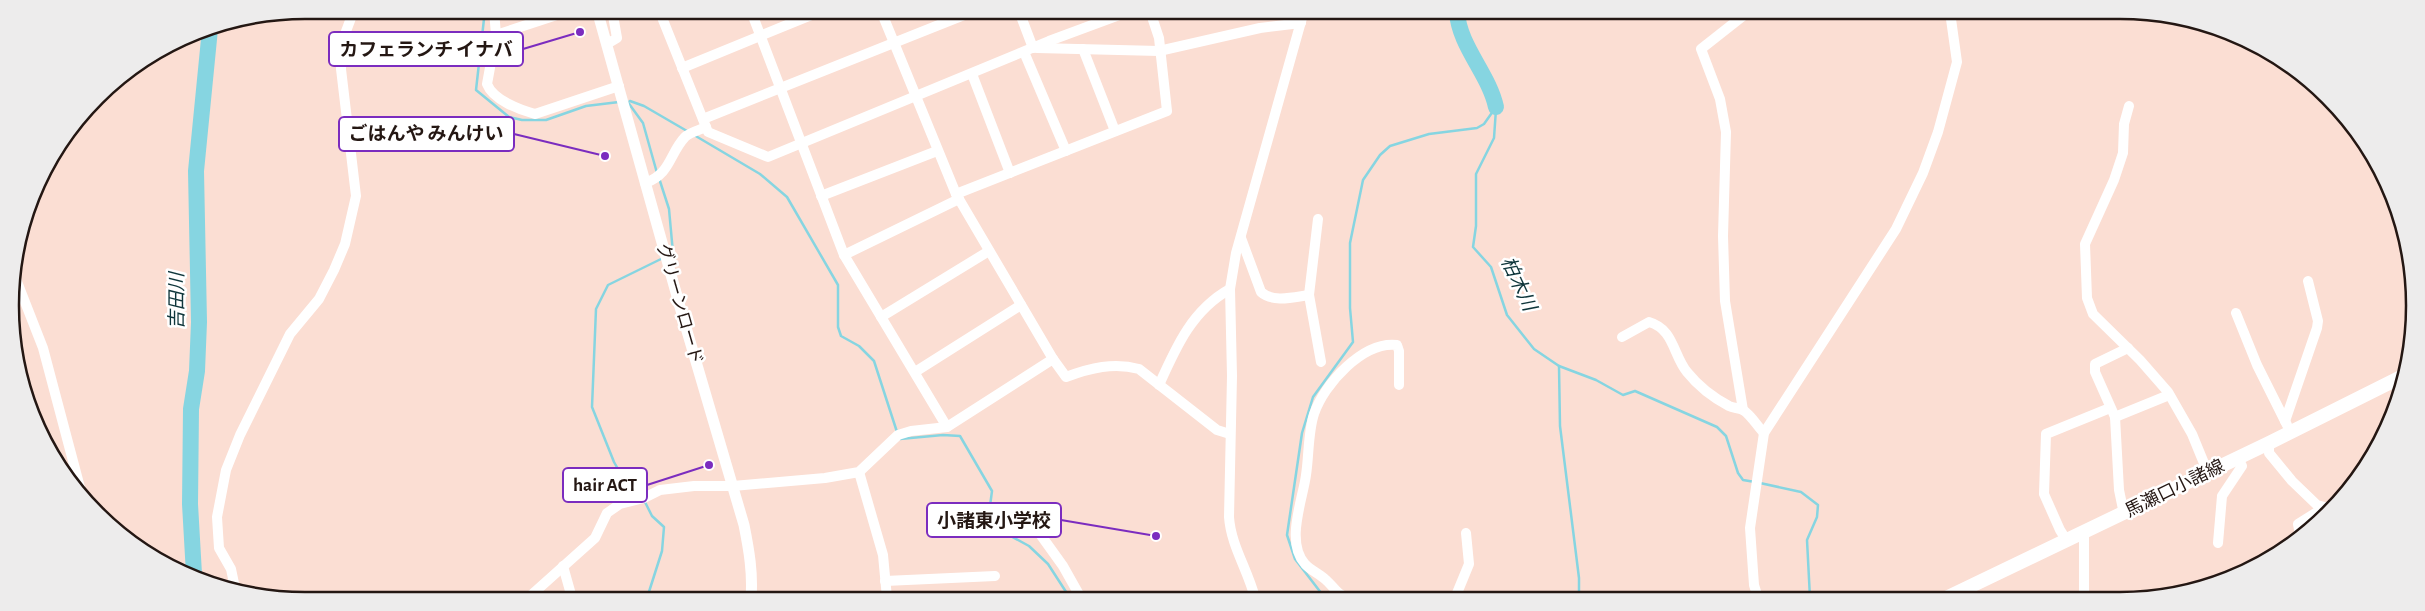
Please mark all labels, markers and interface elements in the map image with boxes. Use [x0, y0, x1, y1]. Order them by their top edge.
callout: カフェランチ イナバ [329, 32, 523, 66]
text: カフェランチ イナバ [339, 39, 513, 60]
callout: ごはんや みんけい [339, 117, 514, 151]
text: ごはんや みんけい [349, 123, 503, 144]
street label: グリーンロード [653, 241, 707, 367]
water label: 柏木川 [1497, 254, 1540, 316]
water label: 吉田川 [167, 271, 187, 330]
street label: 馬瀬口小諸線 [2122, 455, 2227, 521]
callout: hair ACT [563, 468, 647, 502]
text: hair ACT [573, 476, 638, 495]
callout: 小諸東小学校 [927, 503, 1061, 537]
text: 小諸東小学校 [937, 510, 1051, 531]

